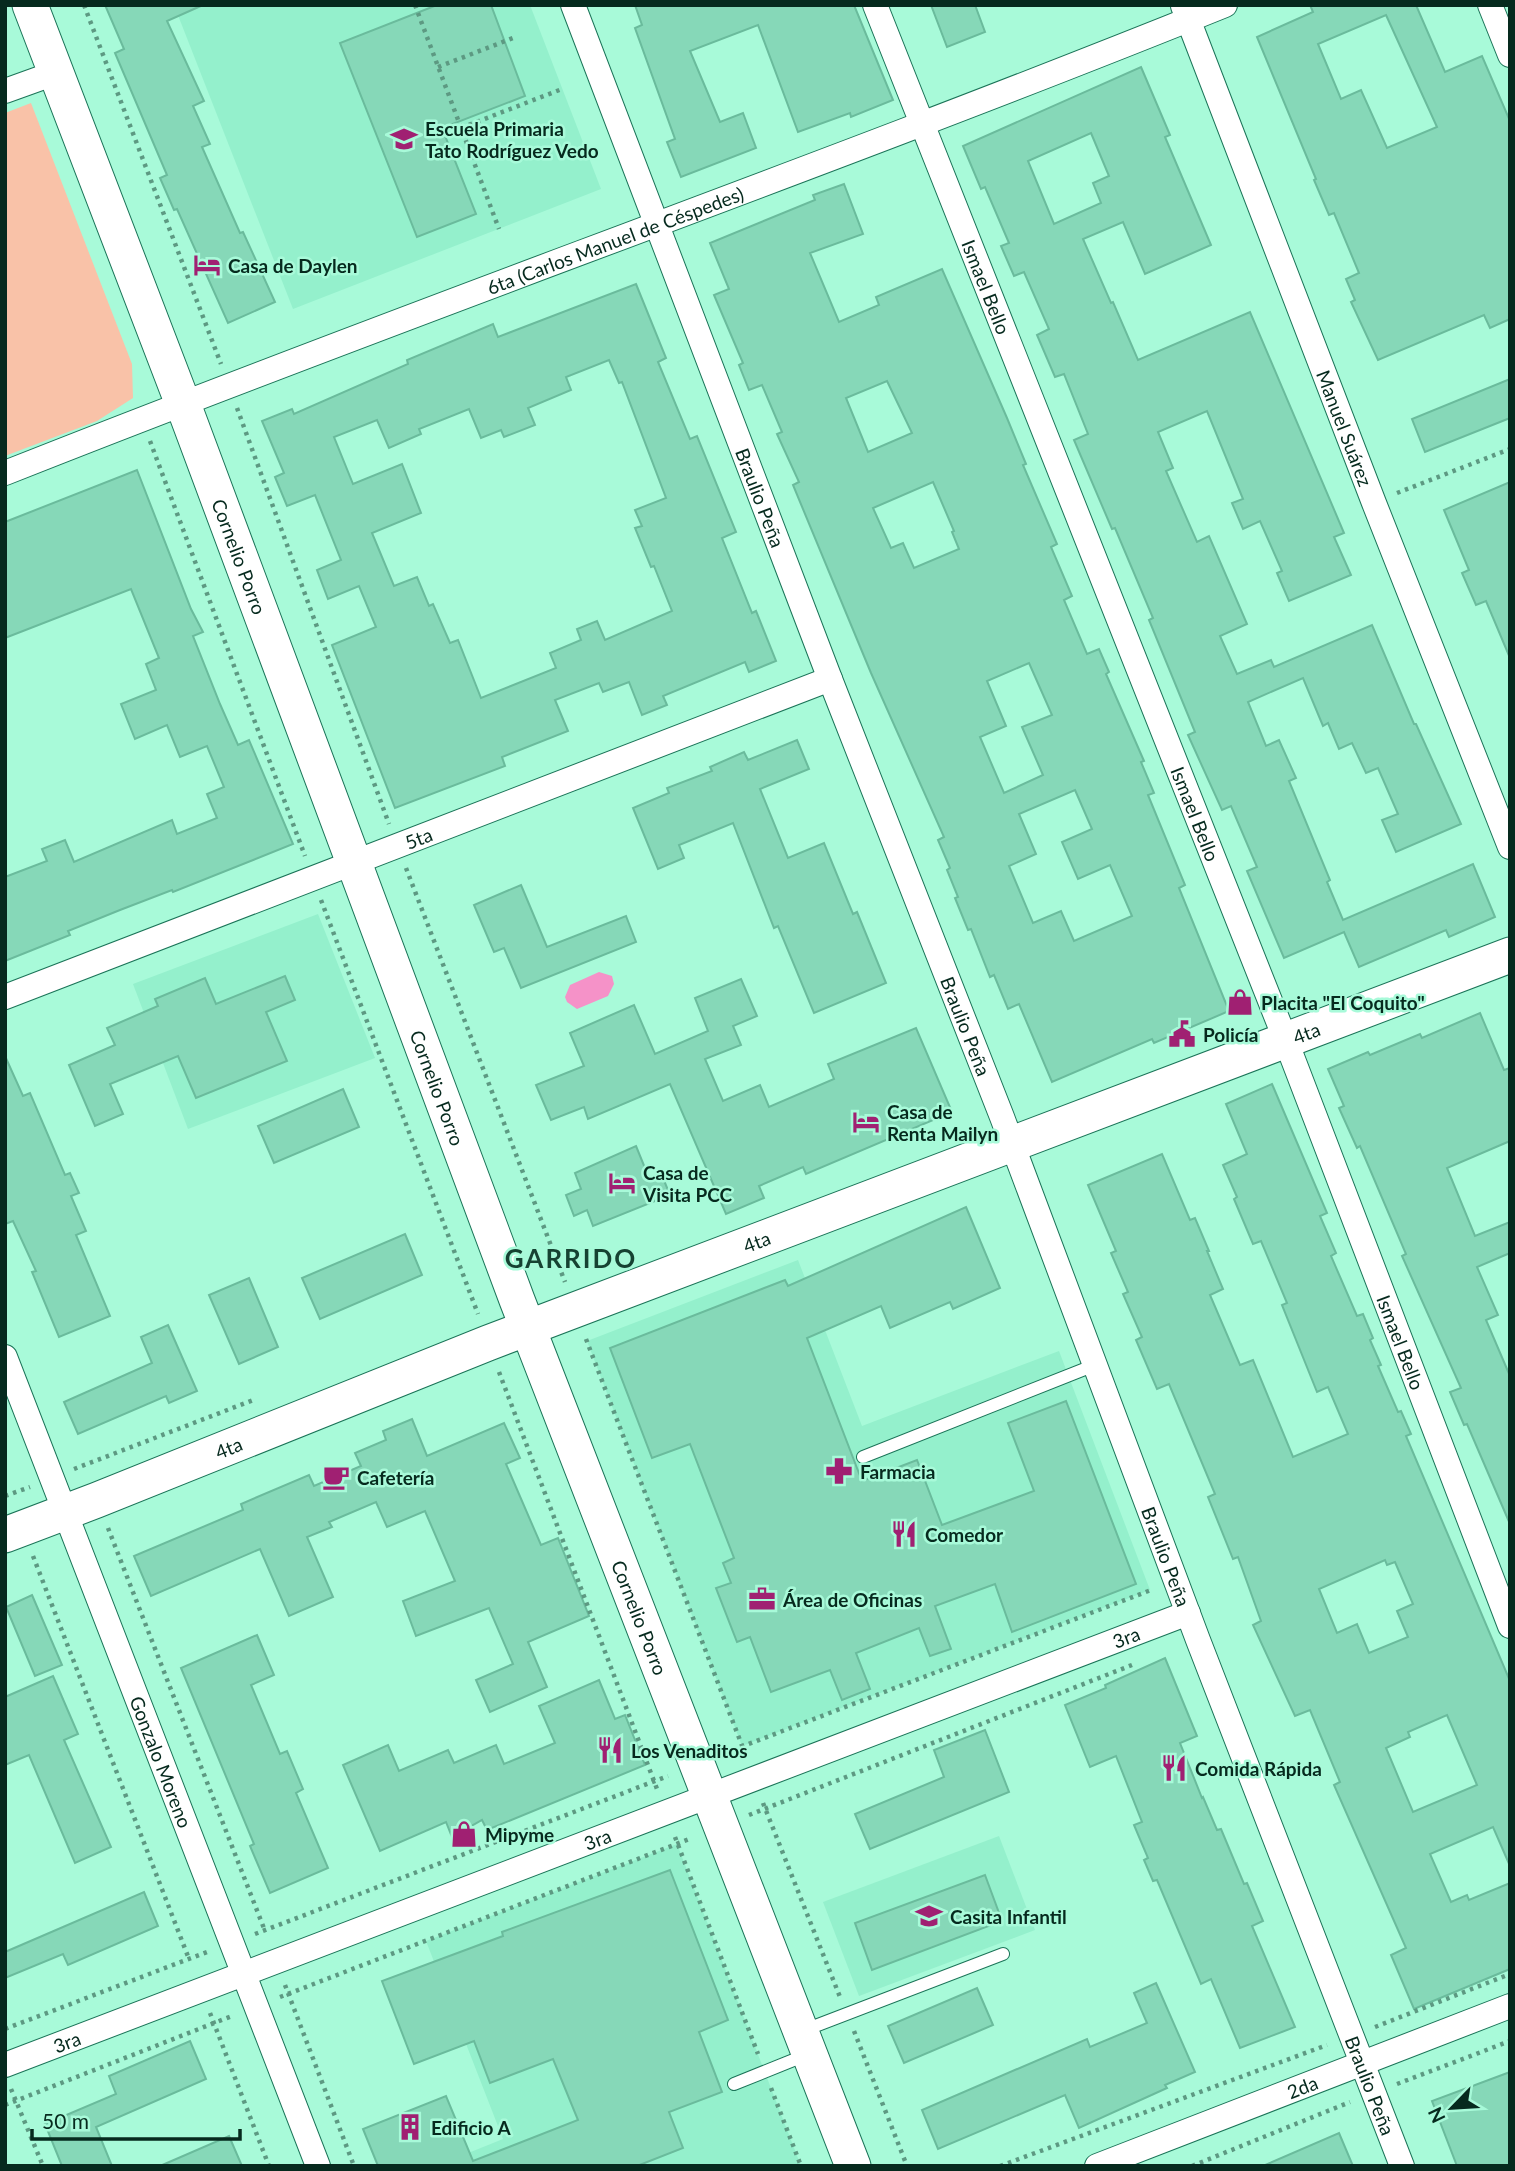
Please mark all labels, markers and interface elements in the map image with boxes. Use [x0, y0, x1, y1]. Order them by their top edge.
place label: Escuela Primaria Tato Rodríguez Vedo [425, 117, 599, 162]
school or university icon: Escuela Primaria Tato Rodríguez Vedo [389, 124, 419, 154]
street label: 6ta (Carlos Manuel de Céspedes) [483, 181, 747, 299]
street label: Ismael Bello [958, 236, 1016, 337]
hotel icon: Casa de Daylen [192, 250, 222, 280]
place label: Casa de Daylen [228, 254, 358, 277]
street label: Manuel Suárez [1312, 366, 1378, 489]
street label: Braulio Peña [731, 444, 790, 550]
street label: Cornelio Porro [208, 495, 272, 617]
street label: Ismael Bello [1167, 763, 1225, 864]
street label: 5ta [401, 822, 435, 853]
street label: Braulio Peña [936, 973, 996, 1079]
shop icon: Placita "El Coquito" [1225, 987, 1255, 1017]
place label: Placita "El Coquito" [1261, 991, 1425, 1014]
street label: 4ta [1289, 1017, 1323, 1048]
public building icon: Policía [1167, 1019, 1197, 1049]
place label: Policía [1203, 1023, 1258, 1046]
street label: Cornelio Porro [406, 1027, 470, 1149]
place label: Casa de Renta Mailyn [887, 1100, 998, 1145]
hotel icon: Casa de Renta Mailyn [851, 1107, 881, 1137]
place label: Casa de Visita PCC [642, 1161, 733, 1206]
hotel icon: Casa de Visita PCC [607, 1168, 637, 1198]
street label: 4ta [740, 1225, 773, 1257]
district label: GARRIDO [505, 1242, 637, 1274]
street label: Ismael Bello [1373, 1291, 1430, 1393]
street label: 4ta [211, 1431, 245, 1463]
pharmacy icon: Farmacia [824, 1456, 854, 1486]
place label: Farmacia [860, 1460, 935, 1483]
cafe icon: Cafetería [321, 1462, 351, 1492]
place label: Cafetería [357, 1466, 434, 1489]
street label: Braulio Peña [1137, 1503, 1196, 1609]
restaurant icon: Comedor [889, 1519, 919, 1549]
place label: Comedor [925, 1523, 1004, 1546]
street label: Cornelio Porro [607, 1557, 673, 1678]
office icon: Área de Oficinas [747, 1584, 777, 1614]
place label: Área de Oficinas [782, 1588, 922, 1611]
street label: 3ra [1109, 1621, 1143, 1652]
street label: Gonzalo Moreno [126, 1693, 197, 1831]
restaurant icon: Los Venaditos [595, 1735, 625, 1765]
place label: Los Venaditos [631, 1739, 748, 1762]
restaurant icon: Comida Rápida [1159, 1753, 1189, 1783]
place label: Comida Rápida [1195, 1757, 1322, 1780]
shop icon: Mipyme [449, 1819, 479, 1849]
place label: Mipyme [485, 1823, 554, 1846]
street label: 3ra [580, 1823, 614, 1854]
school or university icon: Casita Infantil [914, 1901, 944, 1931]
place label: Casita Infantil [950, 1905, 1067, 1928]
street label: 3ra [50, 2026, 83, 2057]
street label: Braulio Peña [1341, 2032, 1400, 2138]
street label: 2da [1283, 2070, 1321, 2103]
north arrow [1417, 2073, 1487, 2143]
scale bar [32, 2098, 240, 2142]
text: N [1423, 2104, 1450, 2127]
text: 50 m [42, 2108, 89, 2133]
building icon: Edificio A [395, 2112, 425, 2142]
place label: Edificio A [431, 2116, 511, 2139]

